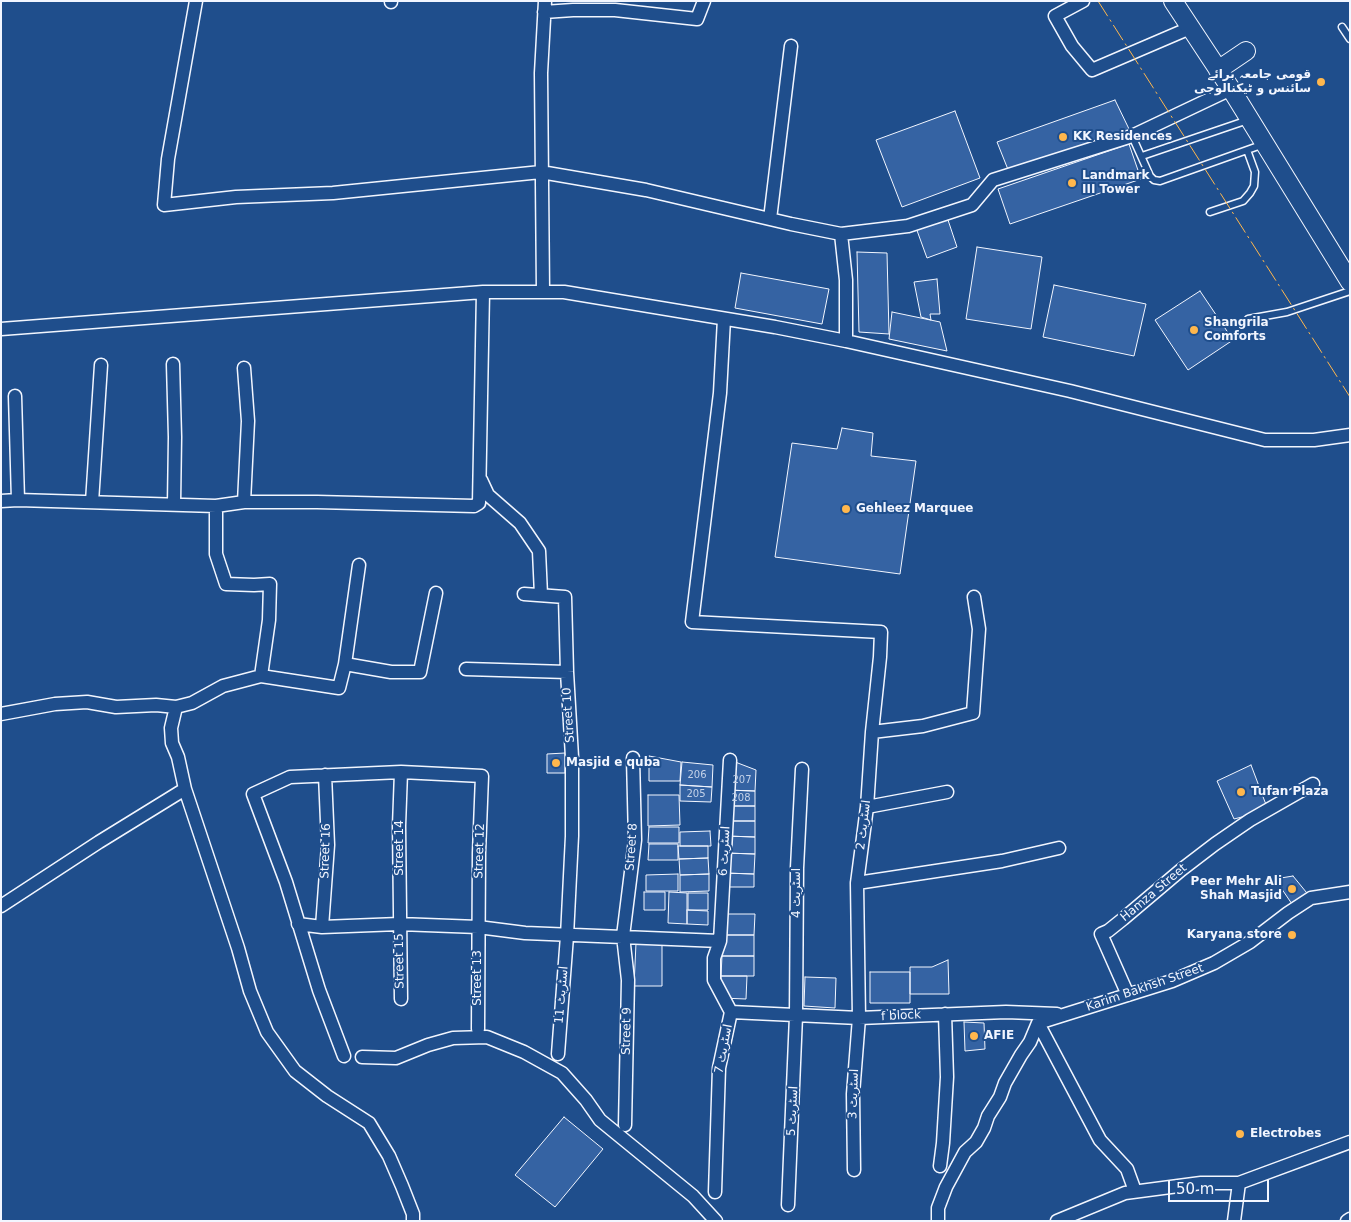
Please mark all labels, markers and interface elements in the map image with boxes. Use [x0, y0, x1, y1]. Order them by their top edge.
place label: قومی جامعہ برائے سائنس و ٹیکنالوجی [1194, 68, 1311, 96]
marker: قومی جامعہ برائے سائنس و ٹیکنالوجی [1315, 76, 1327, 88]
place label: KK Residences [1073, 130, 1172, 144]
marker: KK Residences [1057, 131, 1069, 143]
place label: Landmark III Tower [1082, 169, 1149, 197]
marker: Landmark III Tower [1066, 177, 1078, 189]
place label: Shangrila Comforts [1204, 316, 1269, 344]
marker: Shangrila Comforts [1188, 324, 1200, 336]
place label: Gehleez Marquee [856, 502, 973, 516]
marker: Gehleez Marquee [840, 503, 852, 515]
street label: Street 10 [560, 687, 578, 743]
place label: Masjid e quba [566, 756, 660, 770]
marker: Masjid e quba [550, 757, 562, 769]
house number: 206 [687, 769, 707, 781]
house number: 207 [732, 774, 752, 786]
place label: Tufan Plaza [1251, 785, 1329, 799]
marker: Tufan Plaza [1235, 786, 1247, 798]
house number: 205 [686, 788, 706, 800]
house number: 208 [731, 792, 751, 804]
street label: اسٹریٹ 2 [854, 799, 874, 851]
street label: Street 14 [393, 820, 407, 876]
street label: Street 16 [318, 823, 334, 879]
street label: Street 12 [472, 823, 488, 879]
street label: Street 8 [623, 823, 641, 871]
street label: اسٹریٹ 6 [716, 826, 734, 876]
street label: Hamza Street [1118, 861, 1190, 925]
street label: اسٹریٹ 4 [790, 868, 804, 918]
place label: Peer Mehr Ali Shah Masjid [1191, 875, 1282, 903]
marker: Peer Mehr Ali Shah Masjid [1286, 883, 1298, 895]
place label: Karyana store [1187, 928, 1282, 942]
marker: Karyana store [1286, 929, 1298, 941]
street label: Street 15 [392, 933, 408, 989]
street label: Street 13 [471, 950, 485, 1006]
street label: Karim Bakhsh Street [1084, 961, 1206, 1015]
street label: اسٹریٹ 11 [552, 966, 572, 1024]
street label: Street 9 [619, 1007, 635, 1055]
street label: f block [881, 1008, 921, 1024]
street label: اسٹریٹ 7 [712, 1023, 736, 1075]
place label: AFIE [984, 1029, 1014, 1043]
marker: AFIE [968, 1030, 980, 1042]
street label: اسٹریٹ 3 [846, 1069, 862, 1119]
street label: اسٹریٹ 5 [784, 1086, 802, 1136]
place label: Electrobes [1250, 1127, 1321, 1141]
marker: Electrobes [1234, 1128, 1246, 1140]
scale bar [1171, 1170, 1272, 1202]
text: 50 m [1176, 1180, 1214, 1198]

